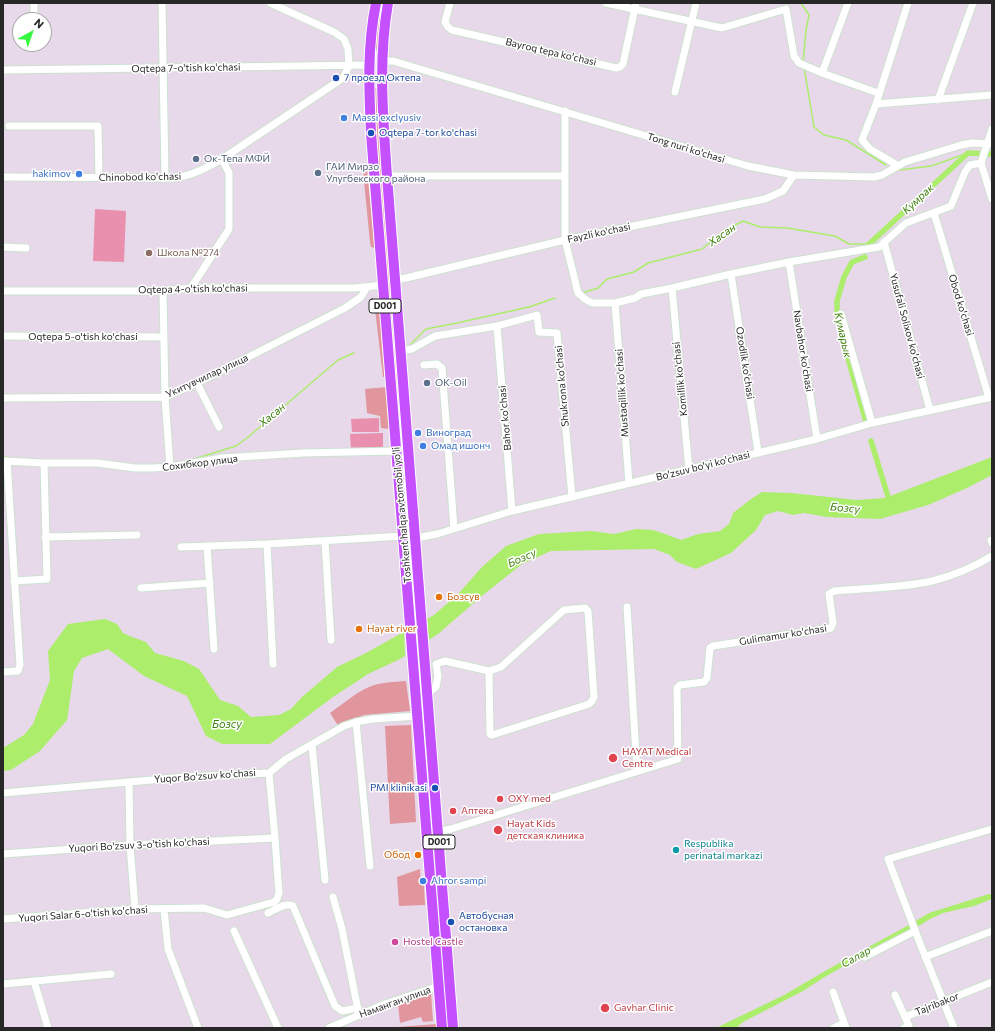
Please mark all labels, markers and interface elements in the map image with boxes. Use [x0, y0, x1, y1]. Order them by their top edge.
north arrow [12, 12, 52, 52]
text: N [32, 16, 47, 31]
street label: Bayroq tepa ko'chasi [504, 36, 598, 68]
street label: Oqtepa 7-o'tish ko'chasi [131, 61, 241, 75]
place label: 7 проезд Октепа [344, 72, 421, 84]
marker: 7 проезд Октепа [331, 73, 341, 83]
place label: Massi exclyusiv [352, 112, 421, 124]
marker: Massi exclyusiv [339, 113, 349, 123]
place label: Oqtepa 7-tor ko'chasi [379, 127, 477, 139]
marker: Oqtepa 7-tor ko'chasi [366, 128, 376, 138]
street label: Tong nuri ko'chasi [646, 130, 726, 166]
place label: Ок-Тепа МФЙ [204, 153, 270, 165]
marker: Ок-Тепа МФЙ [191, 154, 201, 164]
place label: ГАИ Мирзо Улугбекского района [326, 161, 425, 184]
place label: hakimov [32, 168, 71, 180]
marker: ГАИ Мирзо Улугбекского района [313, 168, 323, 178]
marker: hakimov [74, 169, 84, 179]
street label: Chinobod ko'chasi [99, 170, 181, 184]
water label: Кумрак [899, 181, 937, 217]
street label: Fayzli ko'chasi [566, 220, 632, 246]
water label: Хасан [706, 221, 738, 249]
place label: Школа №274 [157, 247, 219, 259]
marker: Школа №274 [144, 248, 154, 258]
street label: Yusufali Solixov ko'chasi [887, 272, 927, 380]
street label: Obod ko'chasi [946, 273, 976, 337]
street label: Oqtepa 4-o'tish ko'chasi [138, 282, 248, 296]
road number: D001 [369, 299, 401, 313]
street label: Navbahor ko'chasi [791, 309, 815, 393]
water label: Кумарык [831, 311, 855, 359]
street label: Ozodlik ko'chasi [733, 326, 757, 400]
street label: Oqtepa 5-o'tish ko'chasi [28, 331, 138, 343]
street label: Komillik ko'chasi [670, 341, 690, 417]
street label: Shukrona ko'chasi [552, 345, 572, 427]
street label: Mustaqillik ko'chasi [613, 348, 631, 438]
street label: Укитувчилар улица [164, 352, 250, 400]
place label: OK-Oil [435, 377, 467, 389]
marker: OK-Oil [422, 378, 432, 388]
street label: Bahor ko'chasi [496, 385, 514, 451]
water label: Хасан [256, 400, 288, 430]
place label: Виноград [426, 427, 471, 439]
marker: Виноград [413, 428, 423, 438]
place label: Омад ишонч [431, 440, 490, 452]
marker: Омад ишонч [418, 441, 428, 451]
street label: Toshkent halqa avtomobil yo'li [390, 446, 414, 584]
street label: Bo'zsuv bo'yi ko'chasi [655, 449, 751, 483]
street label: Сохибкор улица [162, 452, 238, 474]
water label: Бозсу [830, 500, 860, 516]
water label: Бозсу [506, 546, 538, 570]
place label: Бозсув [447, 591, 480, 603]
marker: Бозсув [434, 592, 444, 602]
street label: Gulimamur ko'chasi [738, 622, 828, 648]
place label: Hayat river [367, 623, 417, 635]
marker: Hayat river [354, 624, 364, 634]
water label: Бозсу [212, 717, 242, 731]
place label: HAYAT Medical Centre [622, 746, 691, 770]
marker: HAYAT Medical Centre [607, 752, 619, 764]
street label: Yuqor Bo'zsuv ko'chasi [154, 766, 256, 786]
place label: PMI klinikasi [370, 782, 427, 794]
marker: PMI klinikasi [430, 783, 440, 793]
place label: OXY med [508, 793, 551, 805]
marker: OXY med [495, 794, 505, 804]
place label: Аптека [461, 805, 494, 817]
marker: Аптека [448, 806, 458, 816]
place label: Hayat Kids детская клиника [507, 818, 584, 842]
marker: Hayat Kids детская клиника [492, 824, 504, 836]
street label: Yuqori Bo'zsuv 3-o'tish ko'chasi [68, 835, 210, 855]
road number: D001 [423, 835, 455, 849]
place label: Respublika perinatal markazi [684, 838, 763, 862]
marker: Respublika perinatal markazi [671, 845, 681, 855]
place label: Обод [384, 849, 410, 861]
marker: Обод [413, 850, 423, 860]
place label: Ahror sampi [431, 875, 486, 887]
marker: Ahror sampi [418, 876, 428, 886]
street label: Yuqori Salar 6-o'tish ko'chasi [18, 903, 148, 925]
place label: Автобусная остановка [459, 910, 514, 934]
marker: Автобусная остановка [446, 917, 456, 927]
place label: Hostel Castle [403, 936, 463, 948]
marker: Hostel Castle [390, 937, 400, 947]
water label: Салар [839, 943, 873, 971]
street label: Наманган улица [358, 983, 432, 1021]
street label: Tajribakor [913, 990, 961, 1018]
marker: Gavhar Clinic [599, 1002, 611, 1014]
place label: Gavhar Clinic [614, 1002, 674, 1014]

